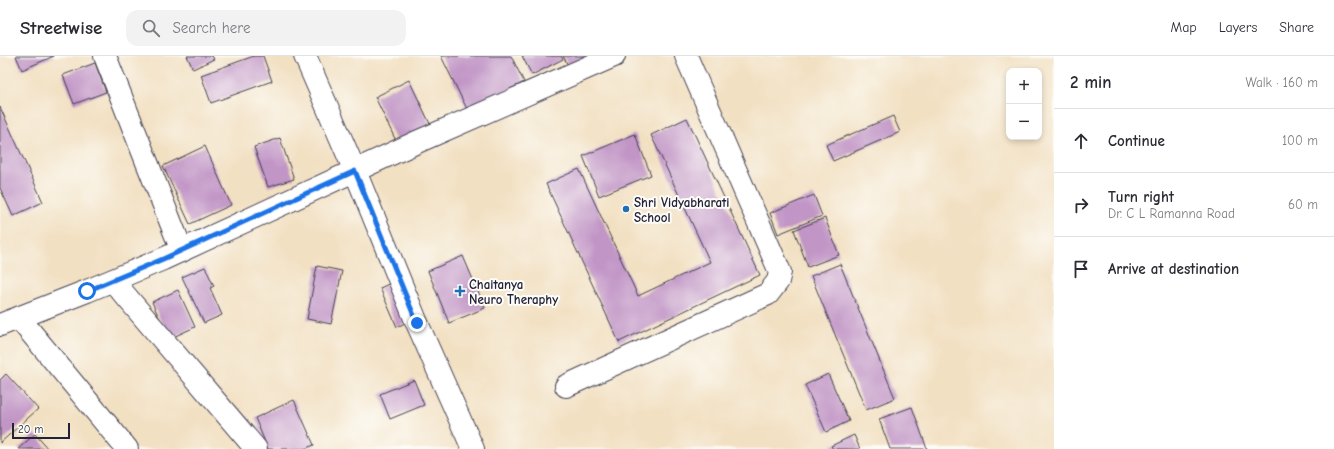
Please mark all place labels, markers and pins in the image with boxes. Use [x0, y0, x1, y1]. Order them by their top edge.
place label: Shri Vidyabharati School [634, 195, 729, 225]
marker: Shri Vidyabharati School [621, 204, 631, 214]
place label: Chaitanya Neuro Theraphy [469, 277, 558, 307]
marker: Chaitanya Neuro Theraphy [454, 285, 466, 297]

